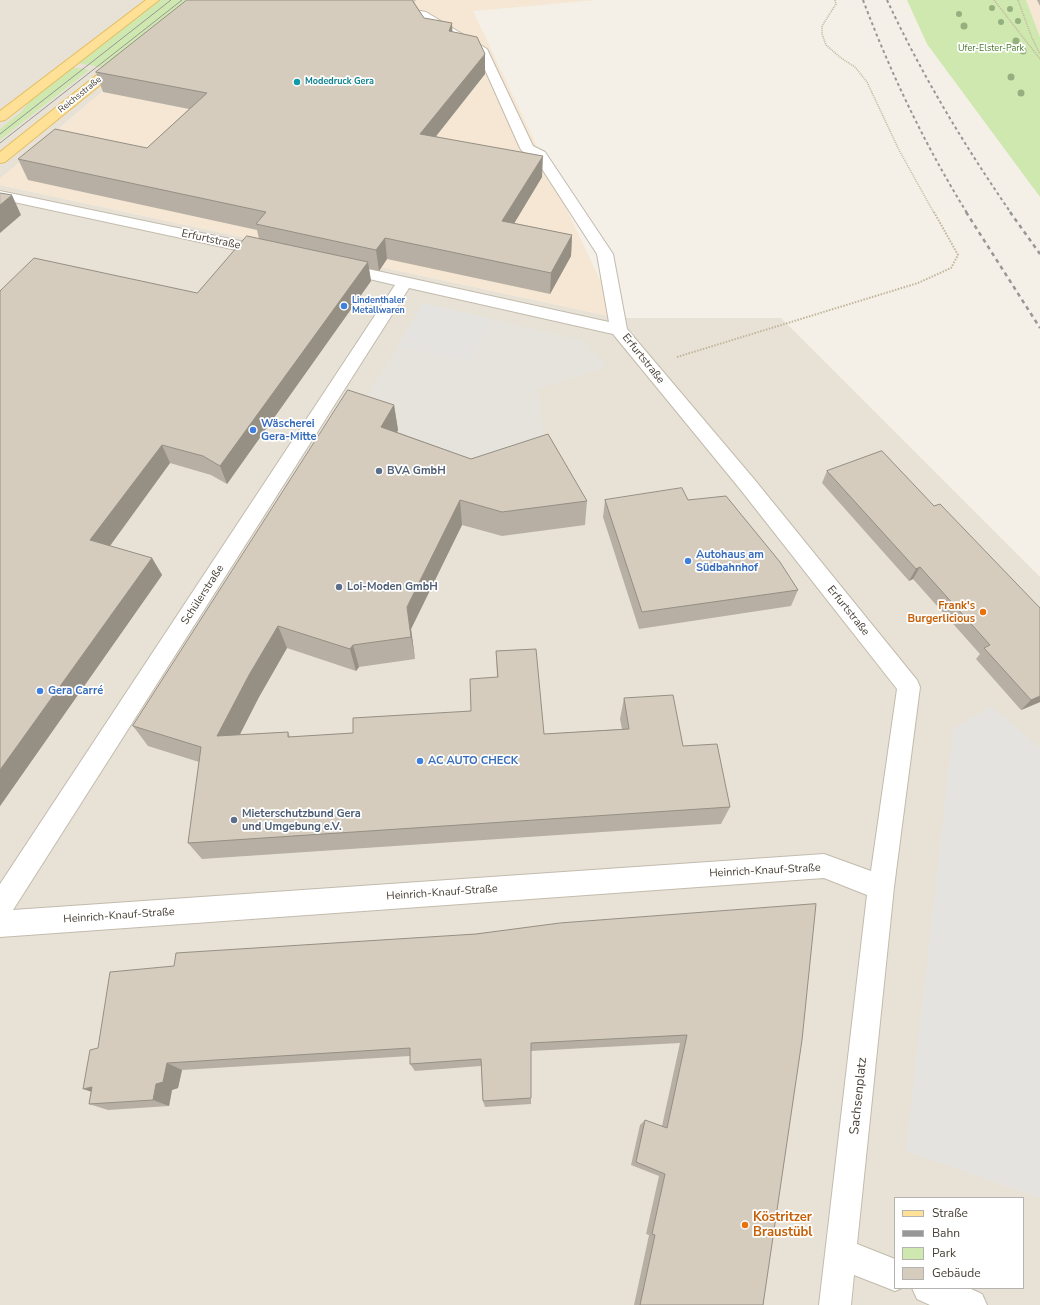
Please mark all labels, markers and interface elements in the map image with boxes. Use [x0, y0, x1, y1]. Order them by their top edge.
park label: Ufer-Elster-Park [958, 44, 1024, 54]
street label: Reichsstraße [56, 74, 104, 116]
marker: Modedruck Gera [292, 77, 302, 87]
place label: Modedruck Gera [305, 77, 374, 87]
street label: Erfurtstraße [180, 227, 242, 253]
place label: Lindenthaler Metallwaren [352, 296, 405, 317]
marker: Lindenthaler Metallwaren [339, 301, 349, 311]
street label: Erfurtstraße [619, 332, 667, 386]
place label: Wäscherei Gera-Mitte [261, 417, 317, 443]
marker: Wäscherei Gera-Mitte [248, 425, 258, 435]
place label: BVA GmbH [387, 464, 446, 478]
marker: BVA GmbH [374, 466, 384, 476]
place label: Autohaus am Südbahnhof [696, 548, 764, 574]
marker: Autohaus am Südbahnhof [683, 556, 693, 566]
street label: Schülerstraße [179, 563, 227, 627]
place label: Loi-Moden GmbH [347, 580, 438, 594]
marker: Loi-Moden GmbH [334, 582, 344, 592]
street label: Erfurtstraße [824, 584, 872, 638]
place label: Frank's Burgerlicious [908, 599, 975, 625]
marker: Frank's Burgerlicious [978, 607, 988, 617]
place label: Gera Carré [48, 684, 103, 698]
marker: Gera Carré [35, 686, 45, 696]
place label: AC AUTO CHECK [428, 754, 518, 768]
marker: AC AUTO CHECK [415, 756, 425, 766]
place label: Mieterschutzbund Gera und Umgebung e.V. [242, 807, 361, 833]
marker: Mieterschutzbund Gera und Umgebung e.V. [229, 815, 239, 825]
street label: Heinrich-Knauf-Straße [709, 861, 821, 881]
street label: Heinrich-Knauf-Straße [386, 883, 498, 903]
street label: Heinrich-Knauf-Straße [63, 906, 175, 926]
street label: Sachsenplatz [847, 1057, 871, 1135]
legend [894, 1197, 1024, 1289]
text: Straße [932, 1205, 968, 1221]
place label: Köstritzer Braustübl [753, 1210, 812, 1241]
marker: Köstritzer Braustübl [740, 1220, 750, 1230]
text: Bahn [932, 1225, 960, 1241]
text: Park [932, 1245, 956, 1261]
text: Gebäude [932, 1265, 981, 1281]

